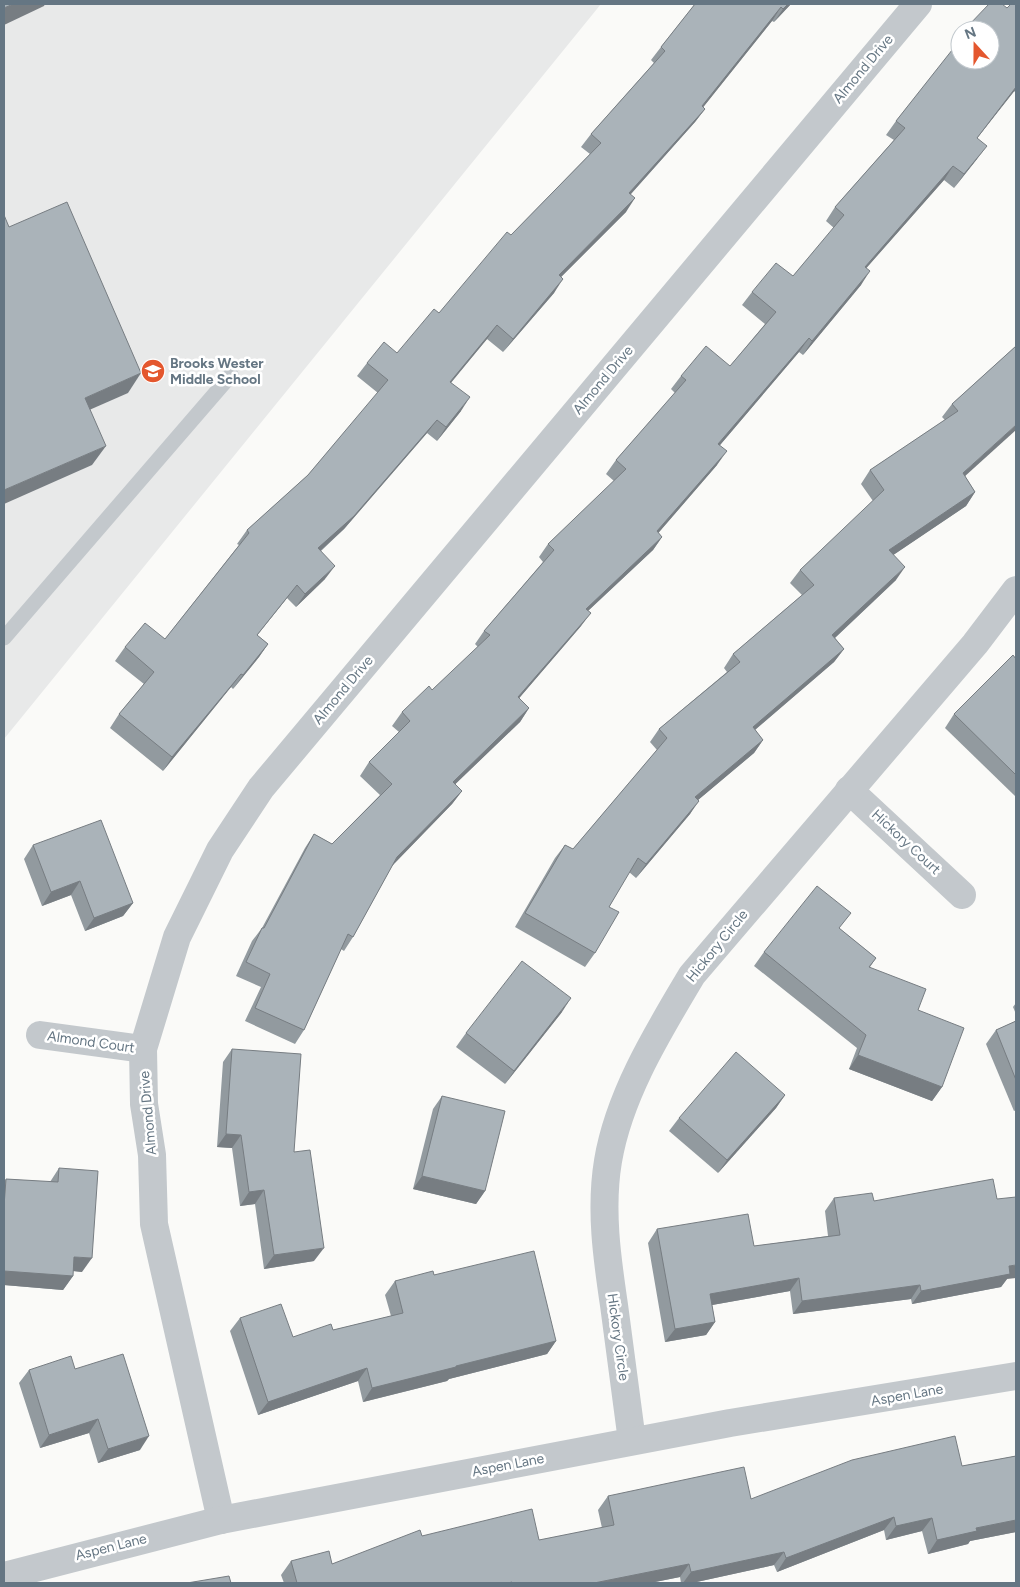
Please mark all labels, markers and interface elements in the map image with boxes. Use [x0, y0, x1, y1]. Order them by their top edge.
north arrow [950, 20, 1000, 70]
text: N [962, 23, 979, 43]
street label: Almond Drive [829, 31, 897, 107]
street label: Almond Drive [569, 342, 637, 418]
place label: Brooks Wester Middle School [170, 355, 264, 388]
school or university icon: Brooks Wester Middle School [140, 358, 166, 384]
street label: Almond Drive [309, 652, 377, 728]
street label: Hickory Court [868, 806, 944, 878]
street label: Hickory Circle [683, 906, 752, 986]
street label: Almond Court [46, 1027, 136, 1057]
street label: Almond Drive [136, 1070, 160, 1156]
street label: Hickory Circle [603, 1292, 633, 1382]
street label: Aspen Lane [870, 1380, 945, 1410]
street label: Aspen Lane [471, 1450, 546, 1480]
street label: Aspen Lane [73, 1530, 149, 1564]

